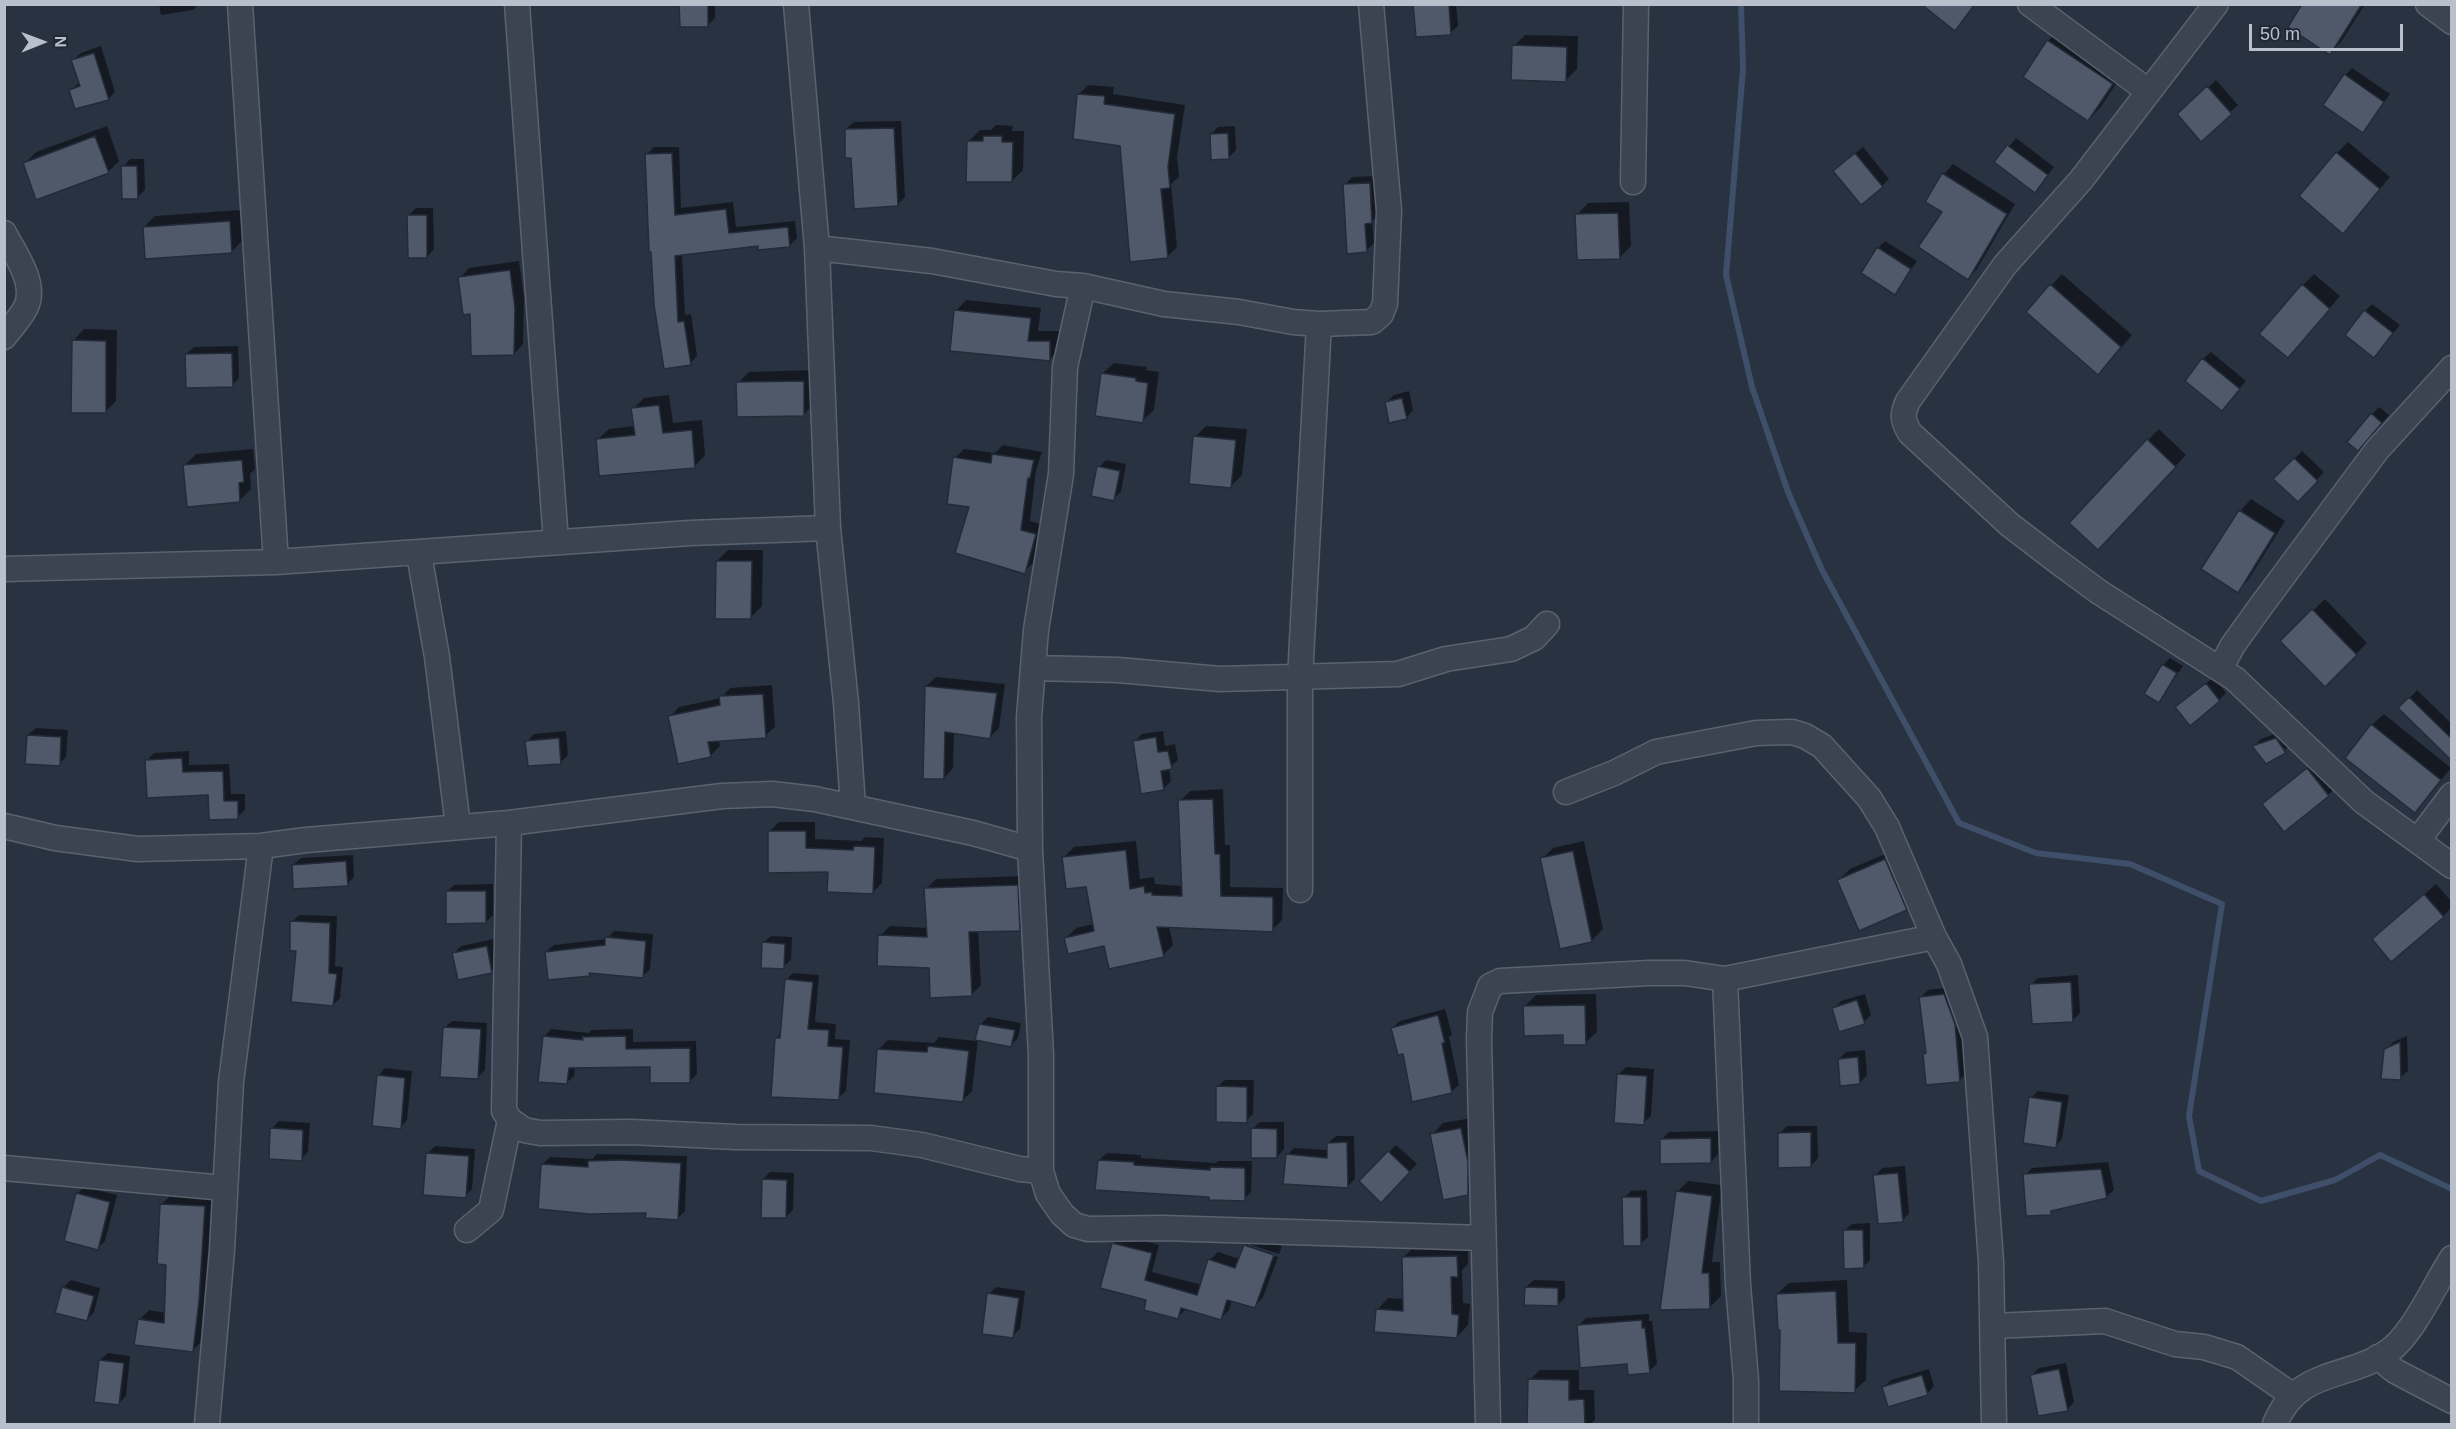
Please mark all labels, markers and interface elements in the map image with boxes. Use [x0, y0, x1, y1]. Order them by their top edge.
north arrow [12, 12, 72, 72]
scale bar [2252, 12, 2406, 50]
text: 50 m [2260, 24, 2300, 44]
text: N [52, 36, 69, 48]

